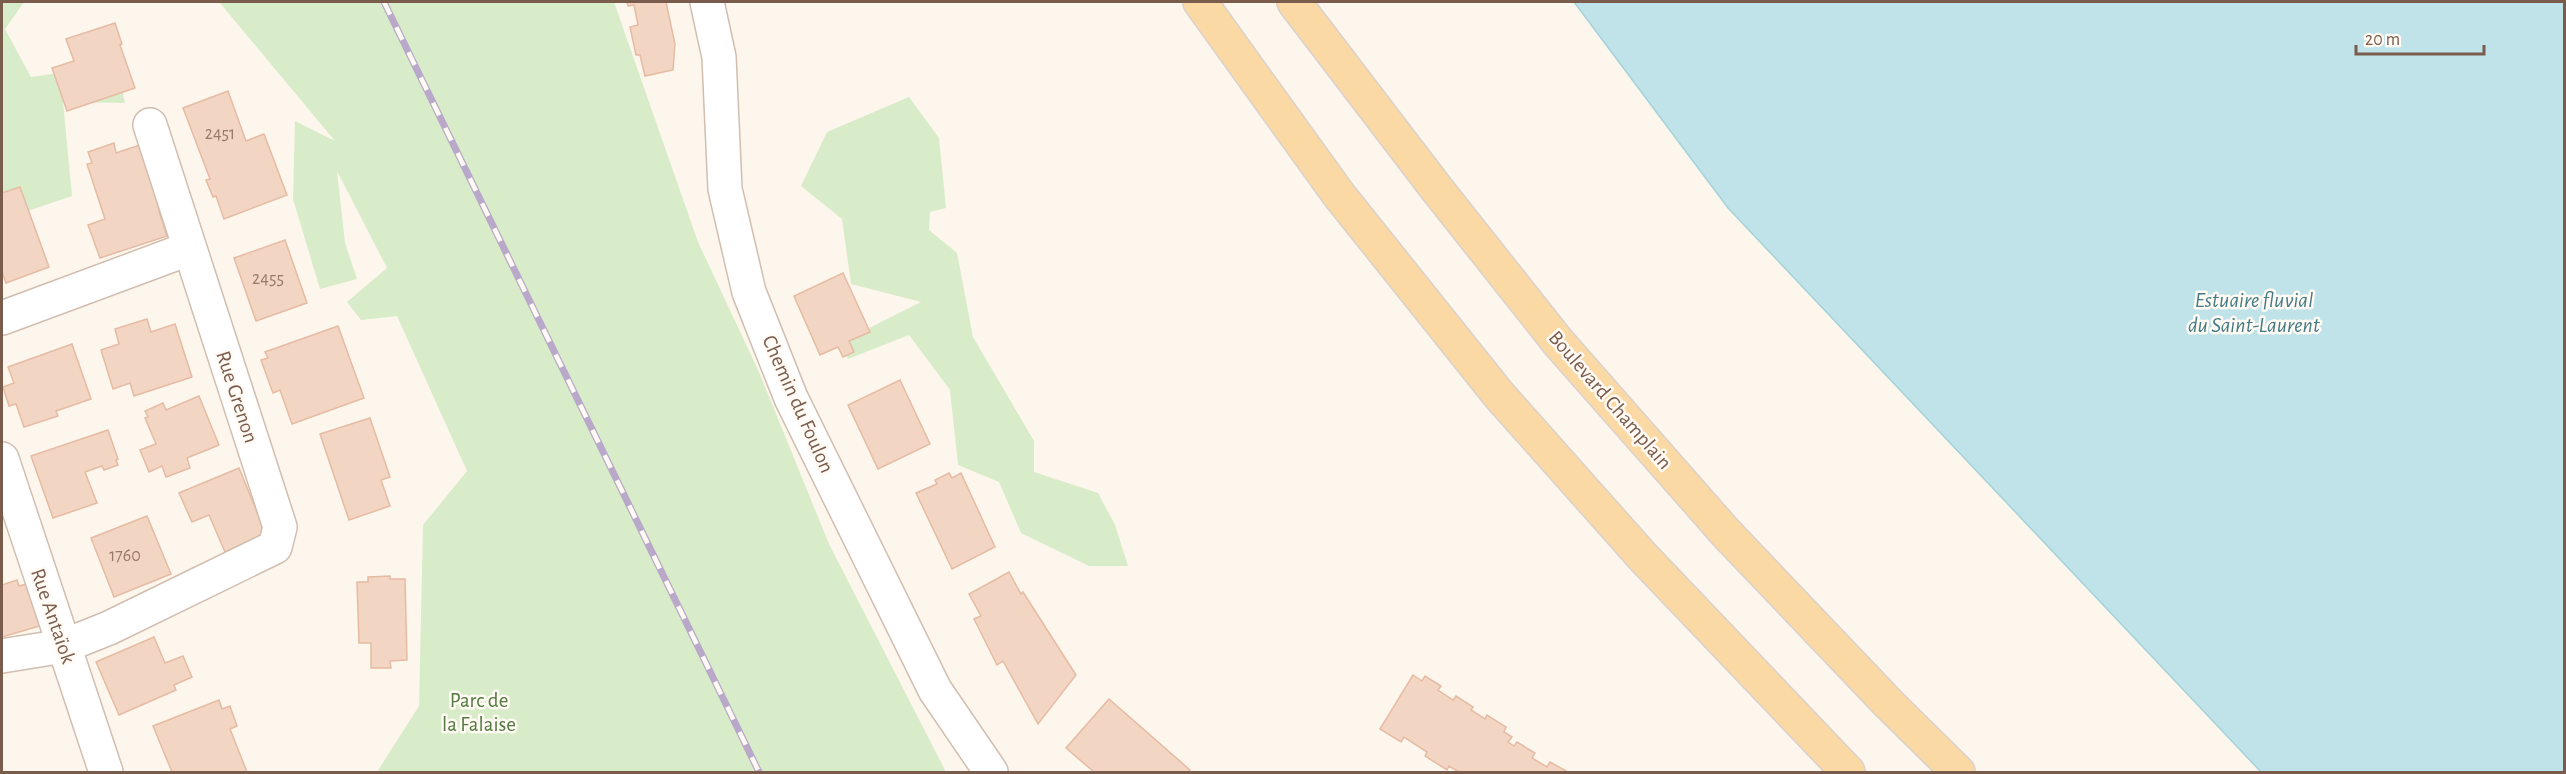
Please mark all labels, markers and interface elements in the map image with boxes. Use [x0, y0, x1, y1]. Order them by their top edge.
scale bar [2356, 18, 2484, 56]
text: 20 m [2365, 31, 2400, 49]
house number: 2451 [205, 125, 235, 143]
house number: 2455 [252, 270, 284, 288]
water label: Estuaire fluvial du Saint-Laurent [2188, 289, 2321, 336]
street label: Boulevard Champlain [1544, 327, 1676, 473]
street label: Chemin du Foulon [758, 332, 838, 476]
street label: Rue Grenon [212, 348, 262, 446]
house number: 1760 [109, 547, 141, 565]
street label: Rue Antaïok [27, 566, 79, 667]
park label: Parc de la Falaise [442, 690, 516, 735]

